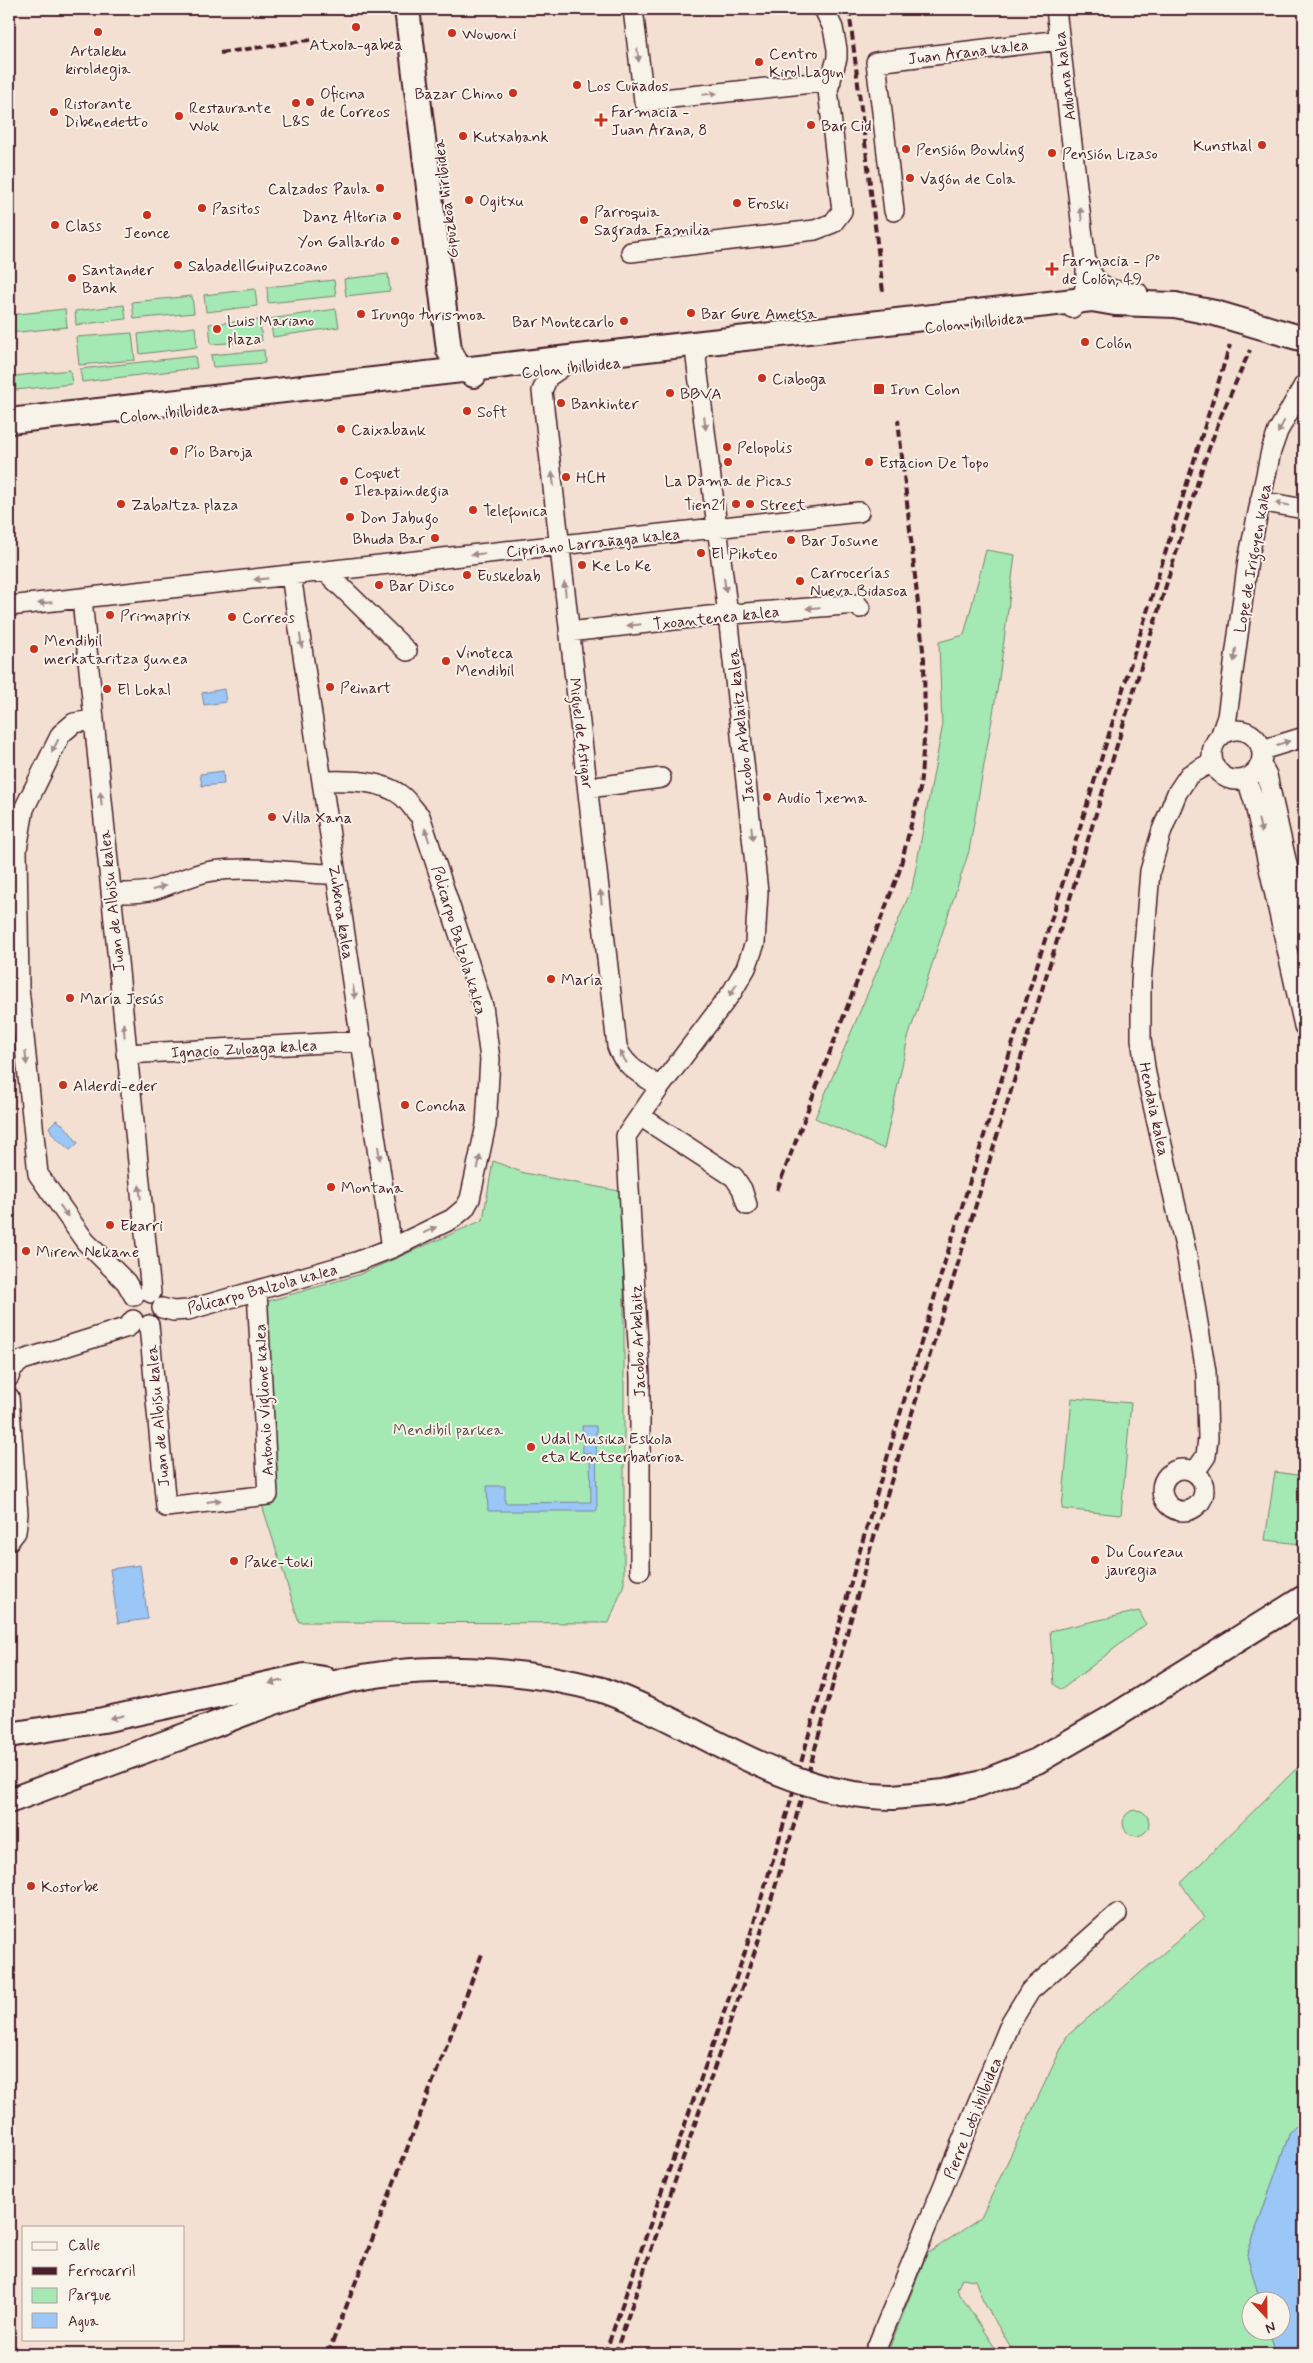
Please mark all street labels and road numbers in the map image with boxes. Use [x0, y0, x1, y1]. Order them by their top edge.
street label: Aduana kalea [1050, 30, 1081, 122]
street label: Juan Arana kalea [907, 35, 1030, 70]
street label: Gipuzkoa hiribidea [429, 138, 464, 260]
street label: Colon ibilbidea [923, 308, 1025, 339]
street label: Colon ibilbidea [520, 353, 622, 384]
street label: Colon ibilbidea [118, 398, 220, 429]
street label: Lope de Irigoyen kalea [1230, 482, 1278, 635]
street label: Cipriano Larrañaga kalea [505, 524, 681, 563]
street label: Txoantenea kalea [652, 601, 781, 636]
street label: Jacobo Arbelaitz kalea [723, 647, 760, 804]
street label: Miguel de Astigar [562, 677, 598, 790]
street label: Juan de Albisu kalea [95, 829, 130, 973]
street label: Zuberoa kalea [323, 863, 358, 961]
street label: Policarpo Balzola kalea [426, 863, 491, 1018]
street label: Ignacio Zuloaga kalea [170, 1035, 318, 1065]
street label: Hendaia kalea [1133, 1060, 1174, 1158]
street label: Policarpo Balzola kalea [185, 1259, 340, 1320]
street label: Jacobo Arbelaitz [626, 1284, 651, 1398]
street label: Antonio Viglione kalea [250, 1323, 280, 1477]
street label: Juan de Albisu kalea [142, 1344, 175, 1488]
street label: Pierre Loti ibilbidea [939, 2054, 1007, 2183]

